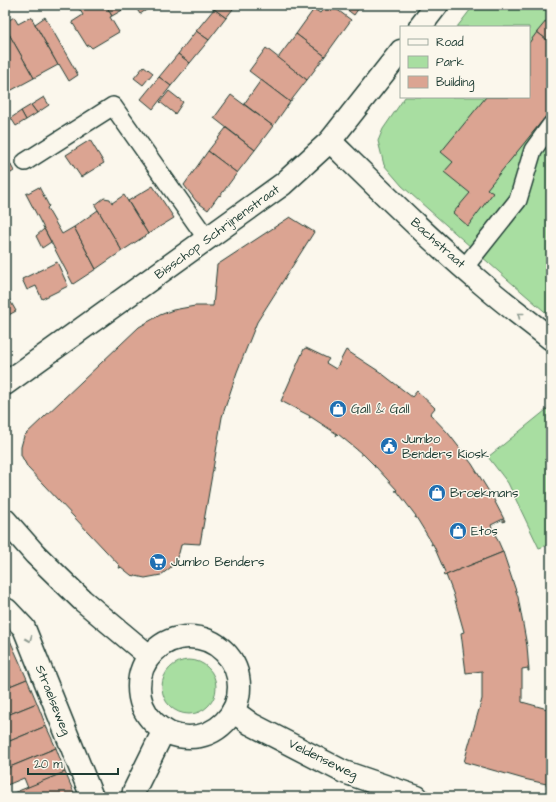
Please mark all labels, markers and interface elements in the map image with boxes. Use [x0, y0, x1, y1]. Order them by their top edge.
legend [400, 26, 530, 98]
text: Road [436, 34, 464, 51]
text: Park [436, 54, 464, 71]
text: Building [436, 74, 474, 92]
street label: Bisschop Schrijnenstraat [151, 180, 284, 284]
street label: Bachstraat [407, 214, 470, 273]
one-way arrow [518, 313, 525, 320]
shop icon: Gall & Gall [328, 399, 348, 419]
place label: Gall & Gall [351, 400, 410, 418]
place label: Jumbo Benders Kiosk [402, 430, 489, 463]
public building icon: Jumbo Benders Kiosk [379, 436, 399, 456]
shop icon: Broekmans [427, 483, 447, 503]
place label: Broekmans [450, 484, 519, 502]
shop icon: Etos [448, 521, 468, 541]
place label: Etos [471, 522, 498, 540]
supermarket icon: Jumbo Benders [148, 552, 168, 572]
place label: Jumbo Benders [171, 553, 265, 571]
one-way arrow [24, 636, 32, 643]
street label: Straelseweg [30, 662, 75, 738]
street label: Veldenseweg [285, 734, 361, 785]
scale bar [28, 750, 118, 776]
text: 20 m [34, 756, 63, 773]

